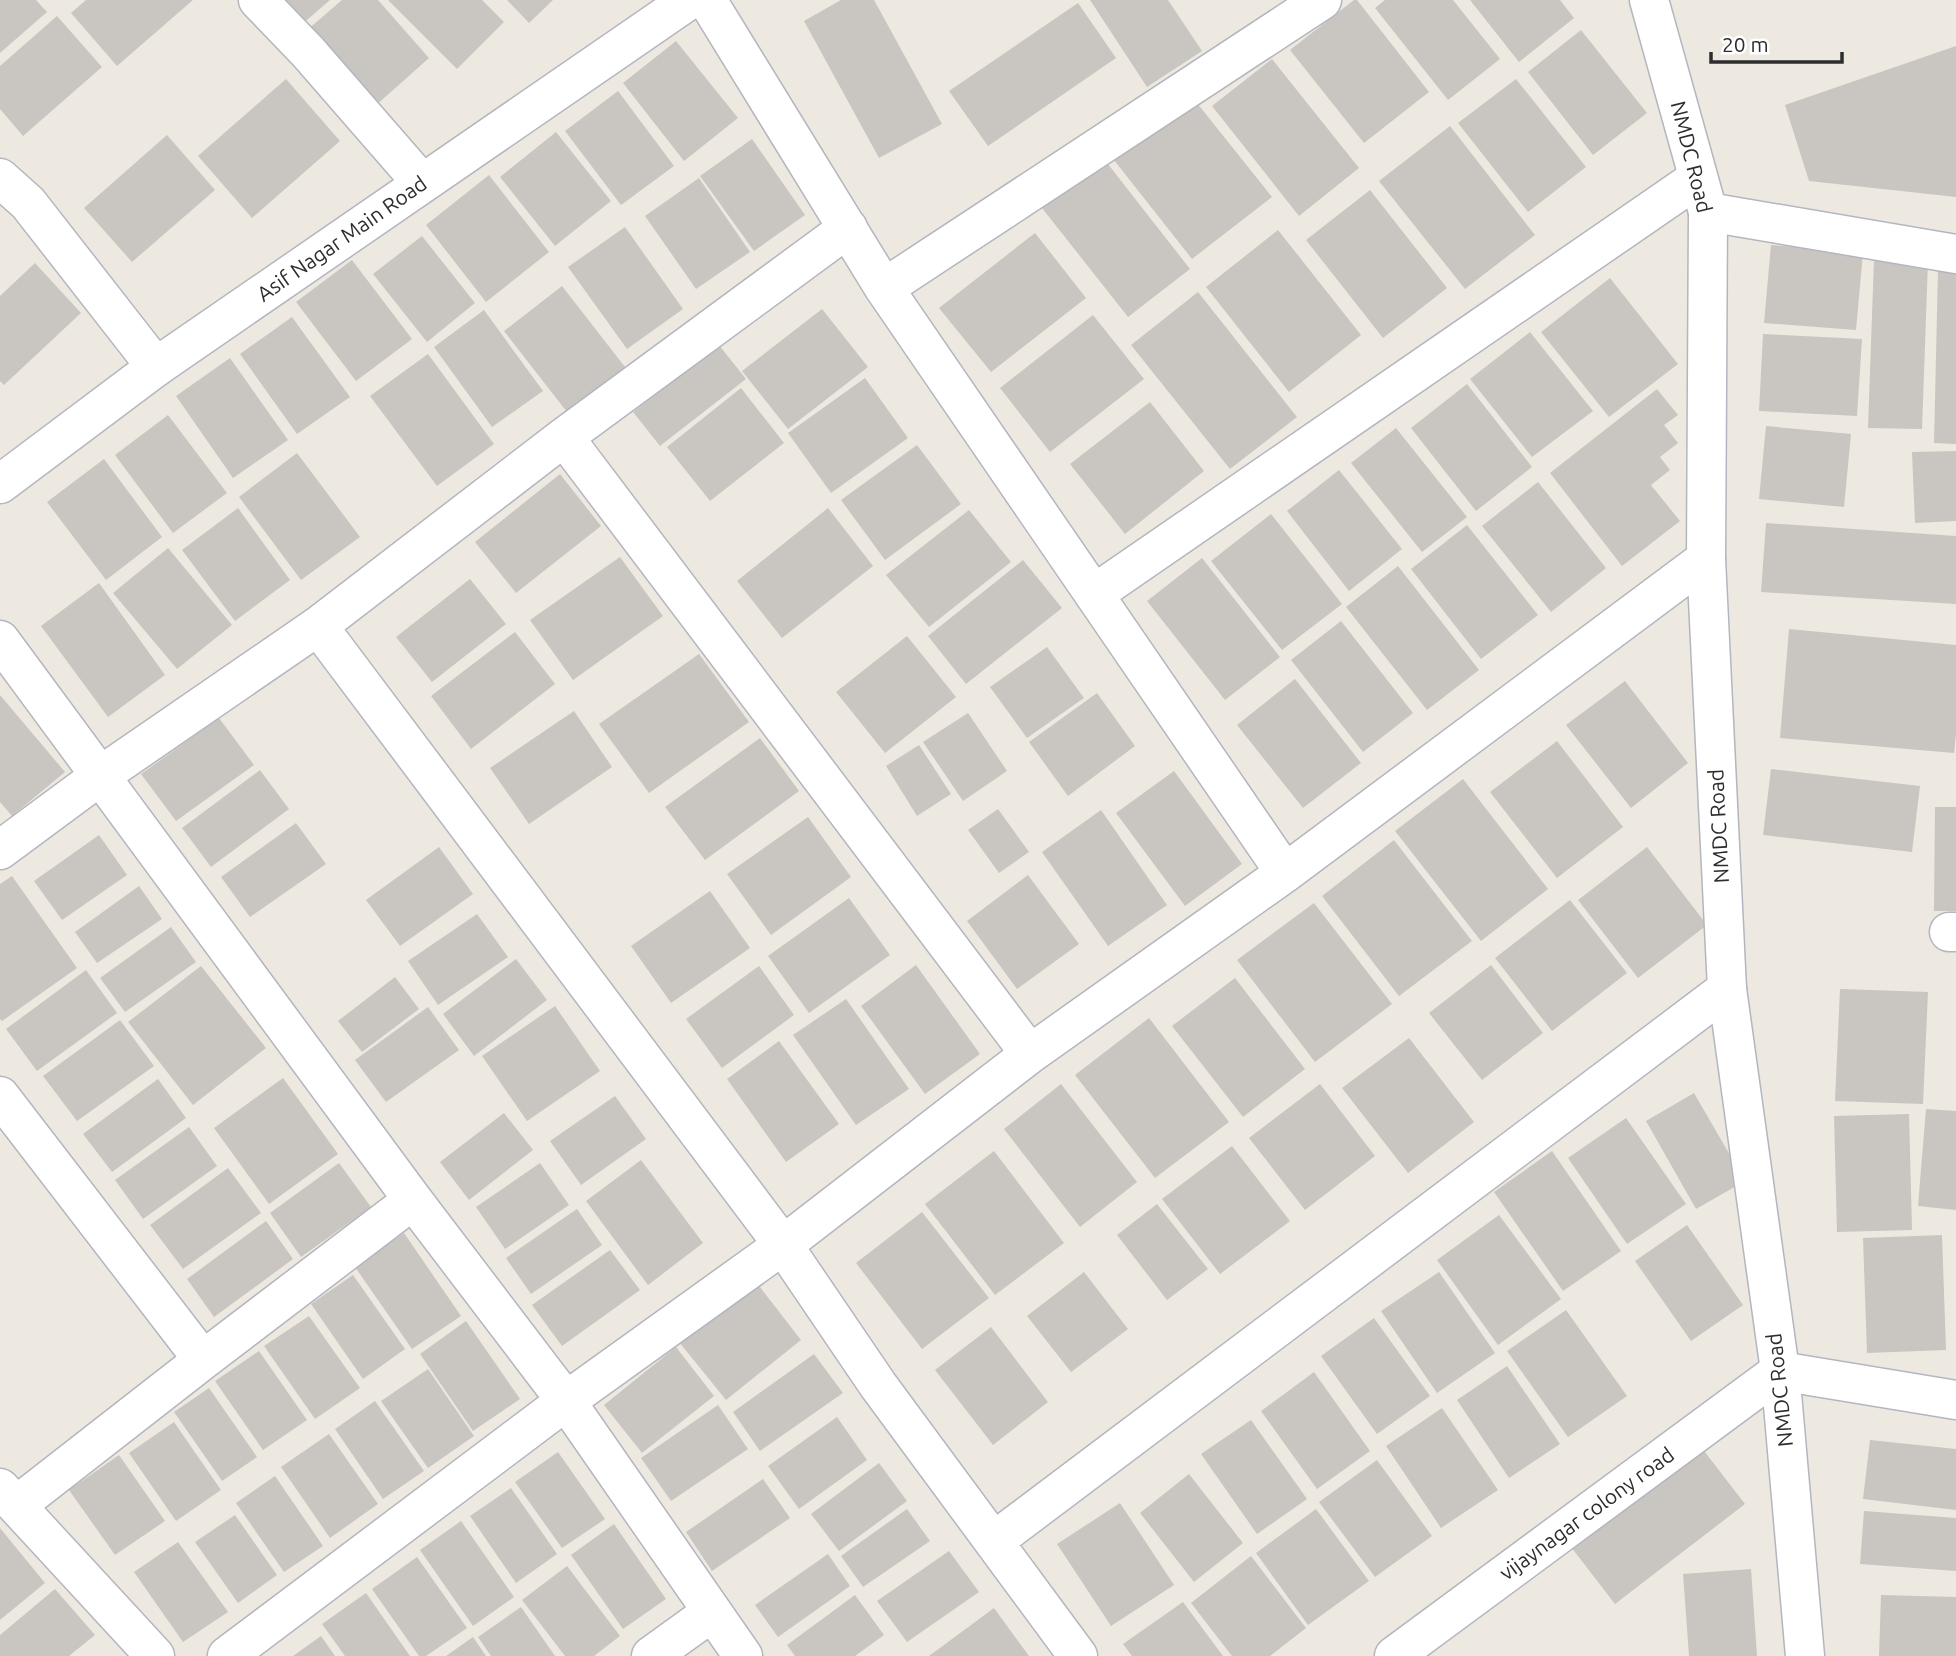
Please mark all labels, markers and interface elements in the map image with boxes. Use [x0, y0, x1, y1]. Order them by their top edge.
scale bar [1711, 21, 1842, 65]
text: 20 m [1722, 32, 1769, 56]
street label: NMDC Road [1667, 98, 1717, 215]
street label: Asif Nagar Main Road [252, 170, 431, 306]
street label: NMDC Road [1703, 768, 1733, 884]
street label: NMDC Road [1761, 1332, 1797, 1448]
street label: vijaynagar colony road [1495, 1442, 1678, 1585]

